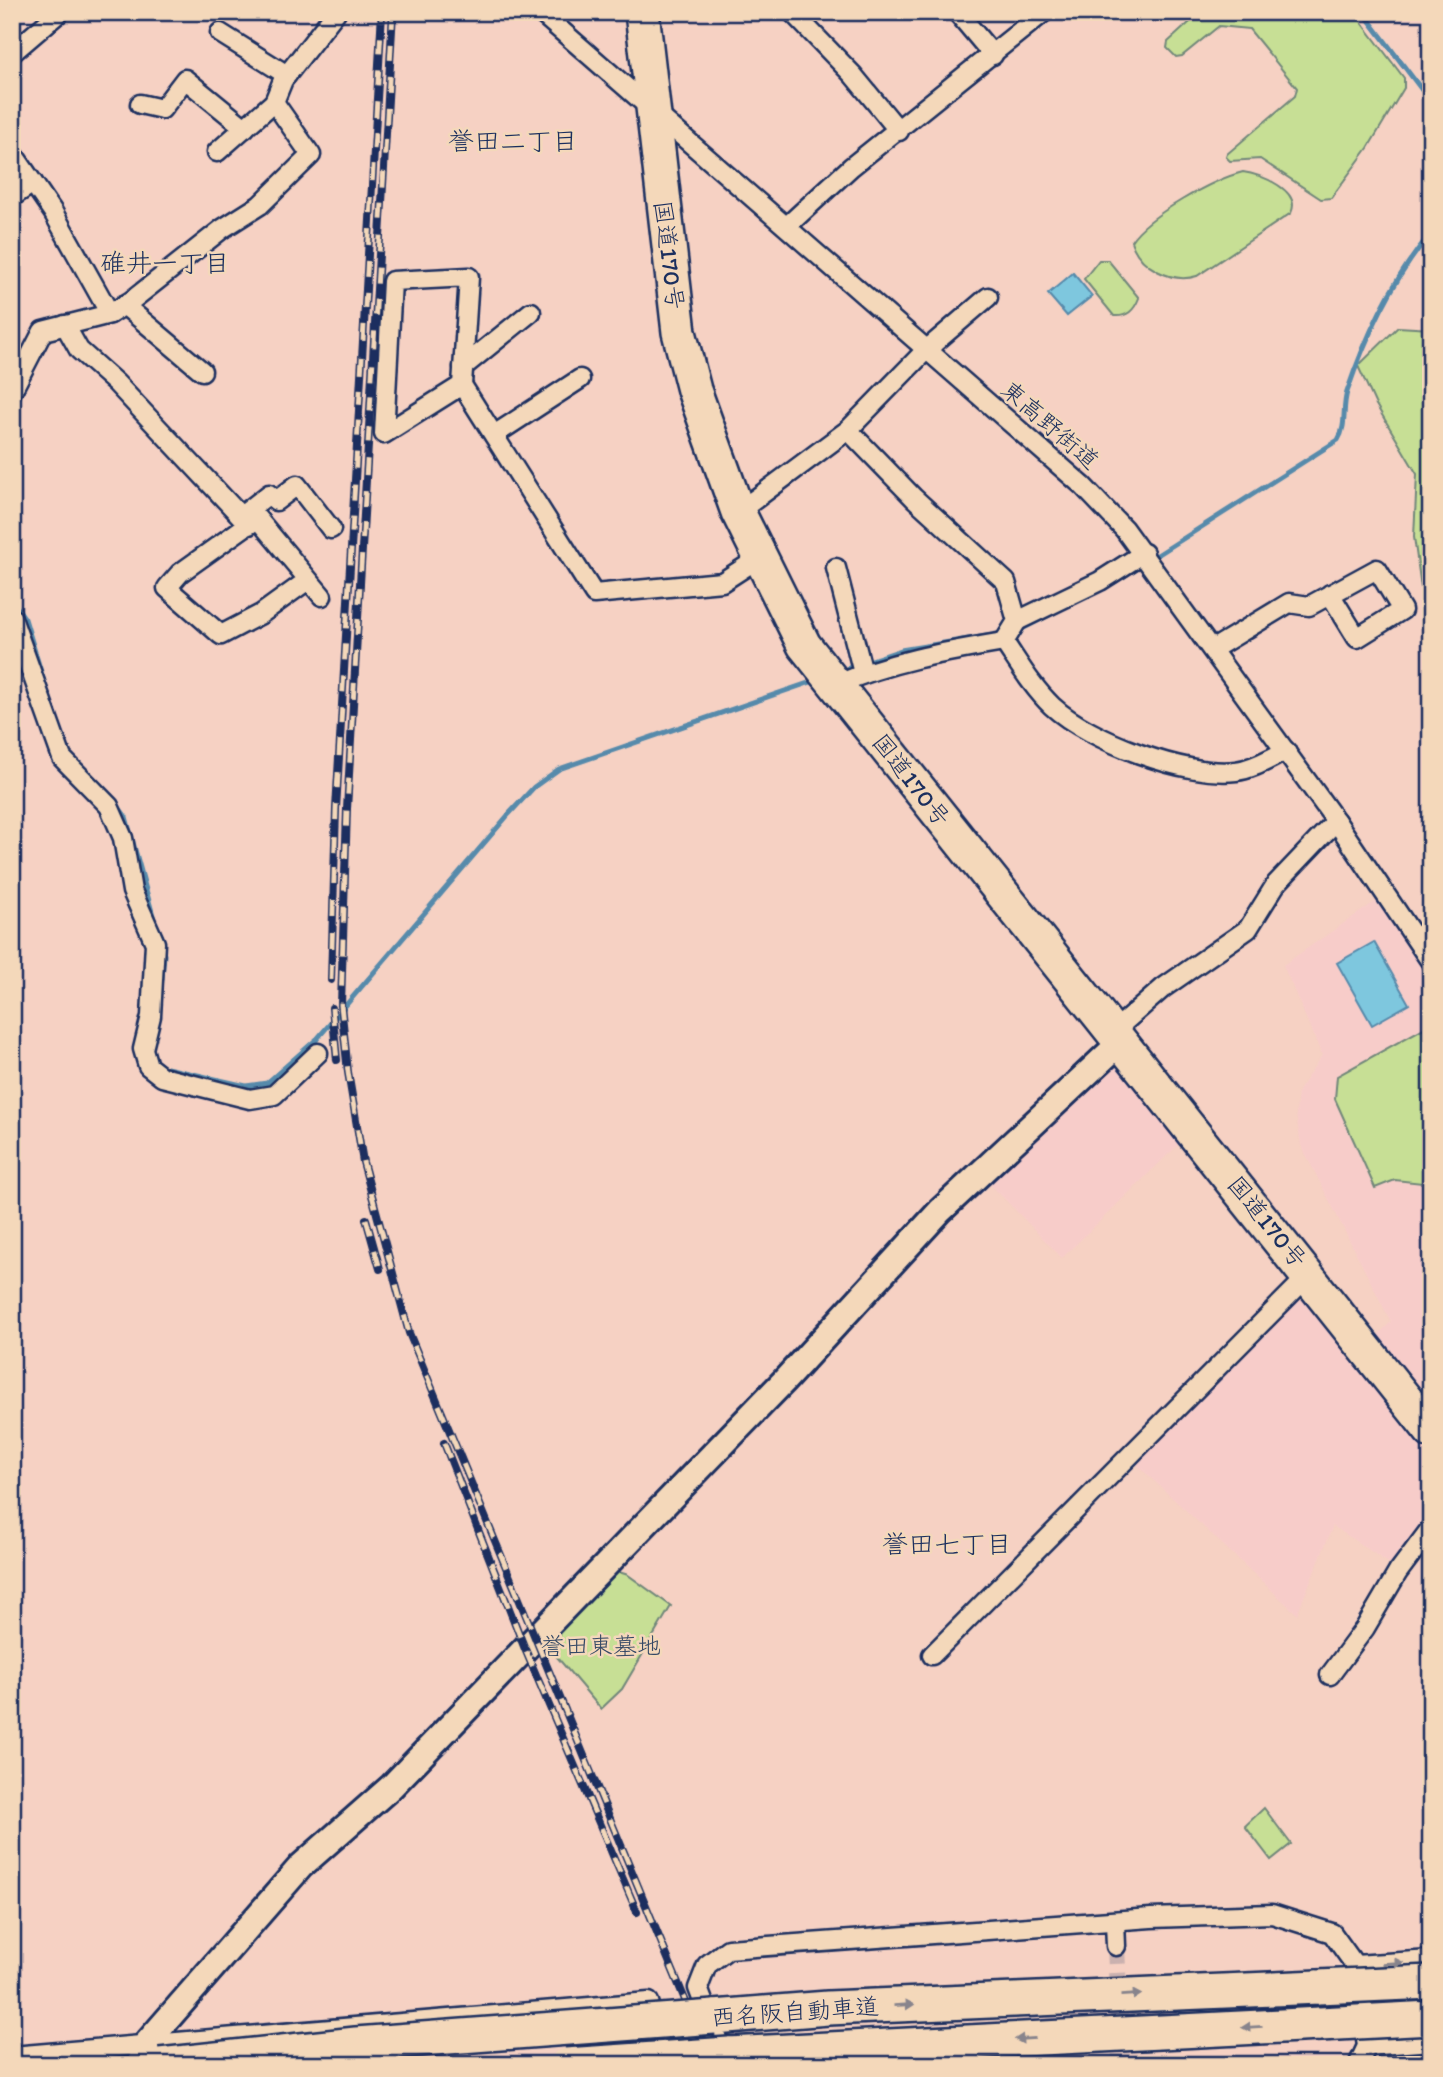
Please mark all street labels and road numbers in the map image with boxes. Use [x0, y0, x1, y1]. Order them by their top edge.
street label: 国道170号 [648, 199, 691, 311]
street label: 東高野街道 [996, 374, 1105, 475]
street label: 国道170号 [866, 727, 957, 832]
street label: 国道170号 [1222, 1170, 1313, 1273]
street label: 西名阪自動車道 [710, 1991, 880, 2032]

